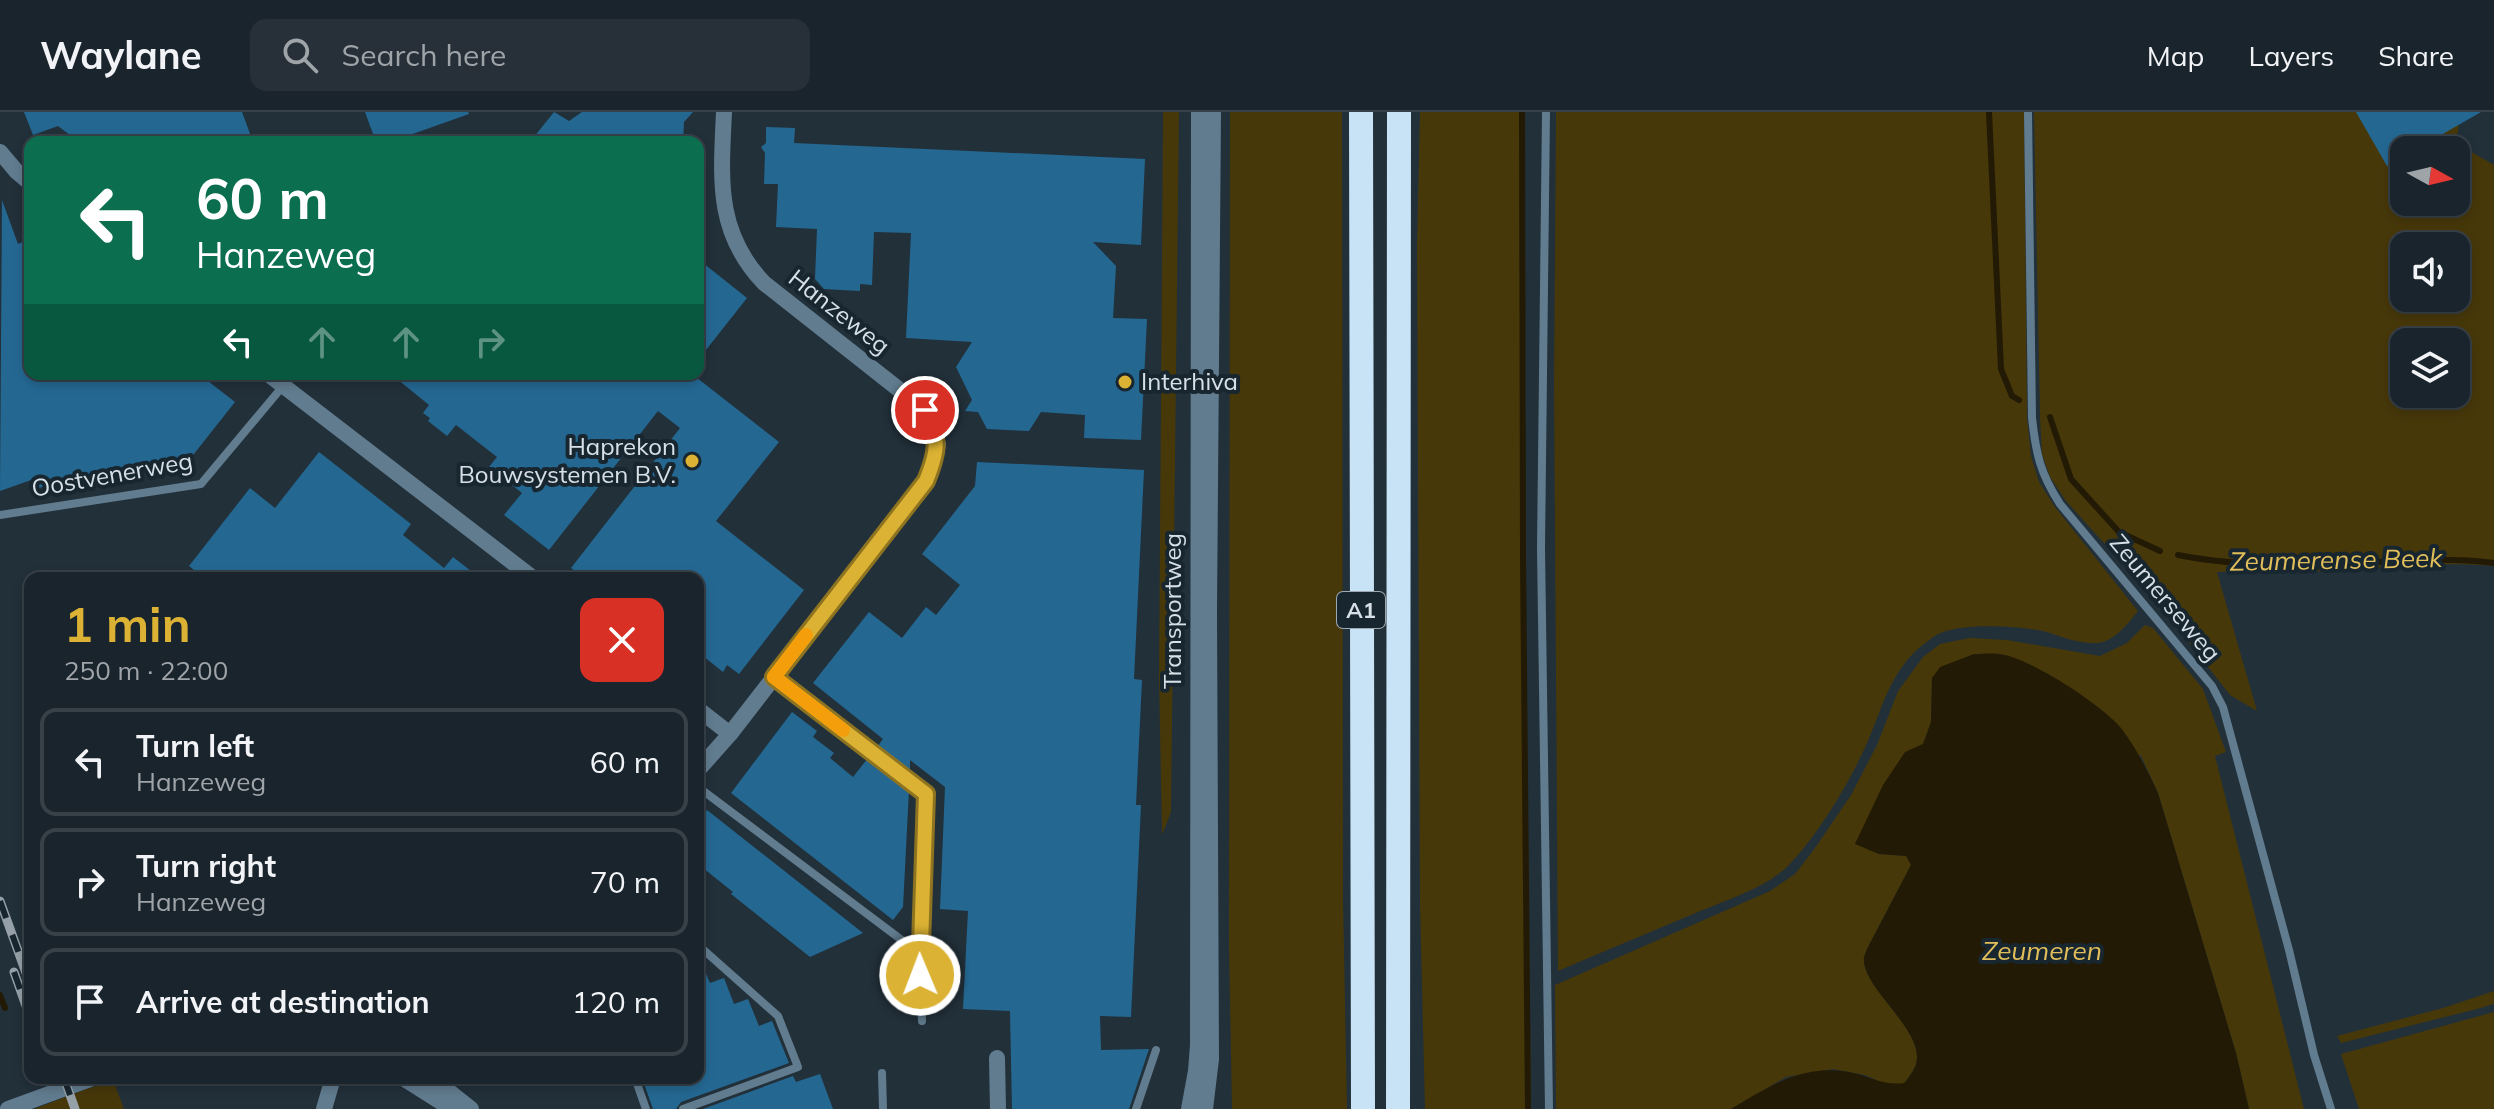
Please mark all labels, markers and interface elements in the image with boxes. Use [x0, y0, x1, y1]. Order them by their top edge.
search box [250, 19, 810, 91]
text: Waylane [40, 31, 202, 79]
icon: search [278, 33, 322, 77]
text: Search here [342, 36, 506, 74]
text: Map [2147, 38, 2204, 73]
text: Layers [2248, 38, 2334, 73]
text: Share [2378, 38, 2454, 73]
north arrow [2390, 136, 2470, 216]
map controls [2390, 136, 2470, 408]
text: 60 m [196, 163, 329, 233]
icon: left [64, 168, 168, 272]
text: Hanzeweg [196, 232, 376, 277]
button: sound [2390, 232, 2470, 312]
street label: Hanzeweg [783, 262, 896, 360]
icon: left [216, 320, 260, 364]
icon: ahead [300, 320, 344, 364]
icon: ahead [384, 320, 428, 364]
icon: right [468, 320, 512, 364]
button: layers [2390, 328, 2470, 408]
place label: Interhiva [1141, 366, 1238, 396]
marker: Interhiva [1116, 373, 1134, 391]
pin [891, 376, 959, 444]
icon: arrive [903, 388, 947, 432]
place label: Haprekon Bouwsystemen B.V. [458, 431, 676, 489]
street label: Oostvenerweg [29, 445, 195, 503]
marker: Haprekon Bouwsystemen B.V. [683, 452, 701, 470]
street label: Zeumerseweg [2104, 528, 2228, 667]
street label: Transportweg [1157, 533, 1187, 689]
water label: Zeumerense Beek [2229, 541, 2443, 578]
road number: A1 [1337, 592, 1385, 628]
text: 1 min [64, 594, 191, 654]
button: close [580, 598, 664, 682]
text: 250 m · 22:00 [64, 654, 228, 687]
text: Turn left [136, 727, 254, 765]
icon: left [68, 740, 112, 784]
text: 60 m [590, 743, 660, 781]
text: Hanzeweg [136, 765, 266, 798]
text: Turn right [136, 847, 276, 885]
icon: right [68, 860, 112, 904]
text: 70 m [590, 863, 660, 901]
text: Hanzeweg [136, 885, 266, 918]
position arrow [878, 933, 962, 1017]
water label: Zeumeren [1982, 934, 2102, 967]
icon: arrive [68, 980, 112, 1024]
text: Arrive at destination [136, 983, 430, 1021]
text: 120 m [572, 983, 660, 1021]

